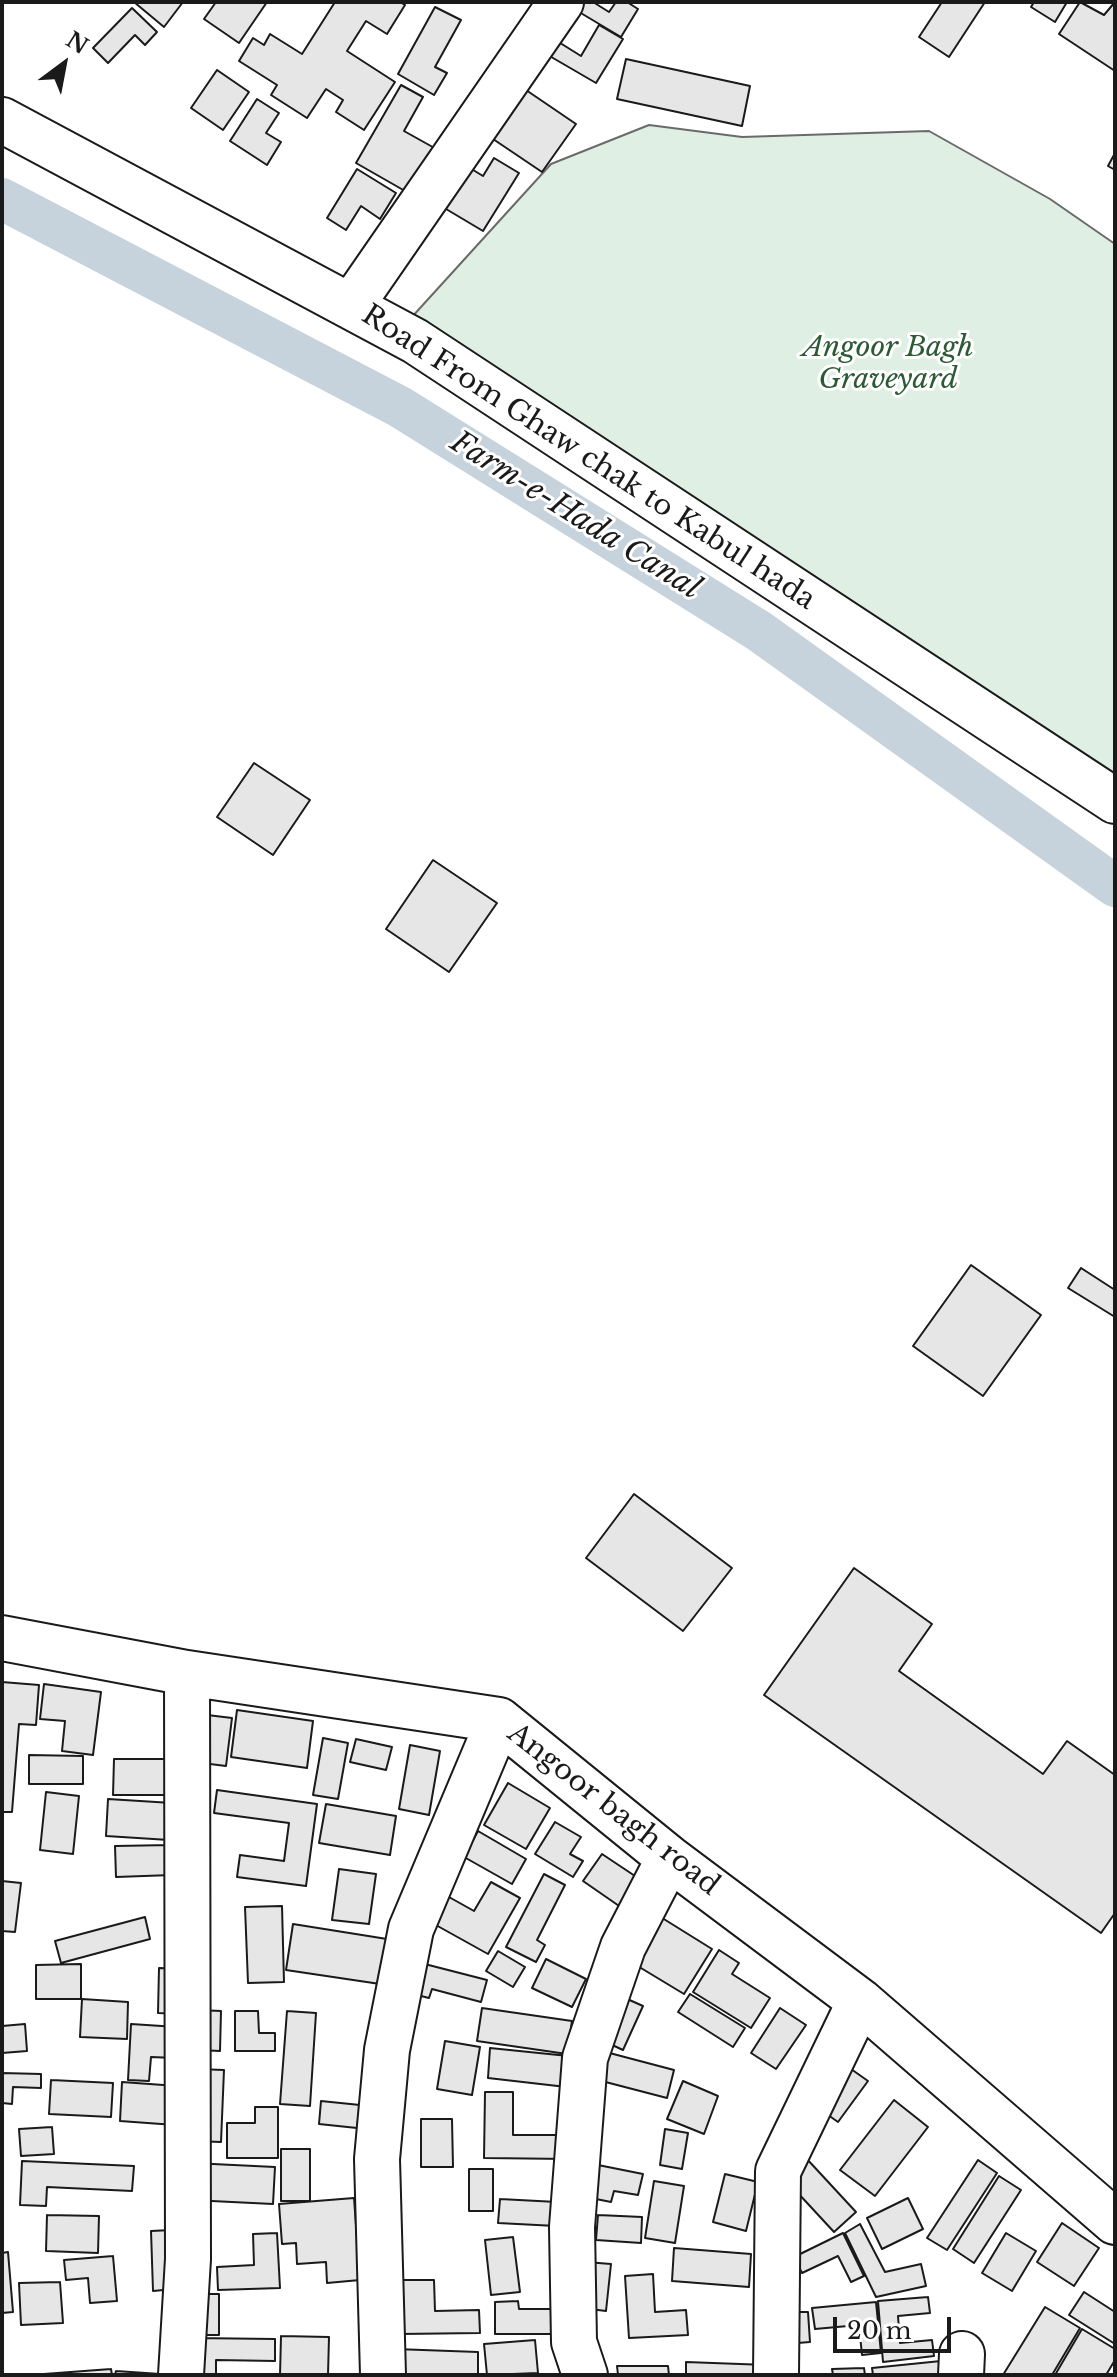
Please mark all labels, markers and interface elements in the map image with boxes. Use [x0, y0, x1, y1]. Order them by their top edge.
north arrow [24, 24, 104, 104]
text: N [61, 26, 93, 60]
street label: Road From Ghaw chak to Kabul hada [355, 299, 821, 617]
park label: Angoor Bagh Graveyard [803, 331, 973, 397]
water label: Farm-e-Hada Canal [444, 425, 706, 607]
street label: Angoor bagh road [501, 1717, 725, 1903]
scale bar [837, 2301, 955, 2351]
text: 20 m [847, 2316, 912, 2345]

